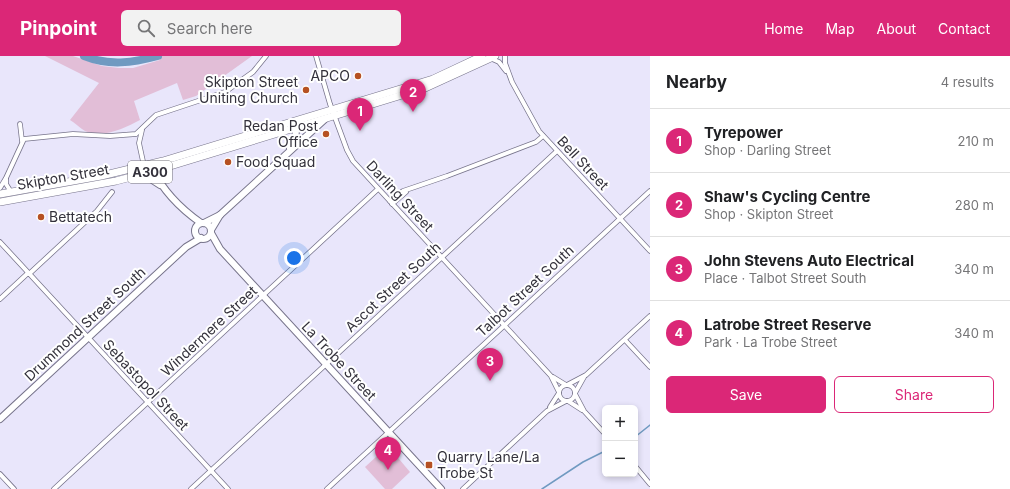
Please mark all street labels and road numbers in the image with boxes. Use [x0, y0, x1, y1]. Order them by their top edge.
street label: Bell Street [554, 132, 613, 193]
street label: Darling Street [363, 157, 438, 235]
street label: Skipton Street [16, 160, 111, 193]
road number: A300 [128, 161, 172, 183]
street label: Ascot Street South [342, 238, 444, 335]
street label: Talbot Street South [473, 241, 577, 340]
street label: Drummond Street South [21, 263, 149, 384]
street label: Windermere Street [157, 282, 260, 379]
street label: La Trobe Street [299, 318, 380, 404]
street label: Sebastopol Street [100, 336, 193, 434]

